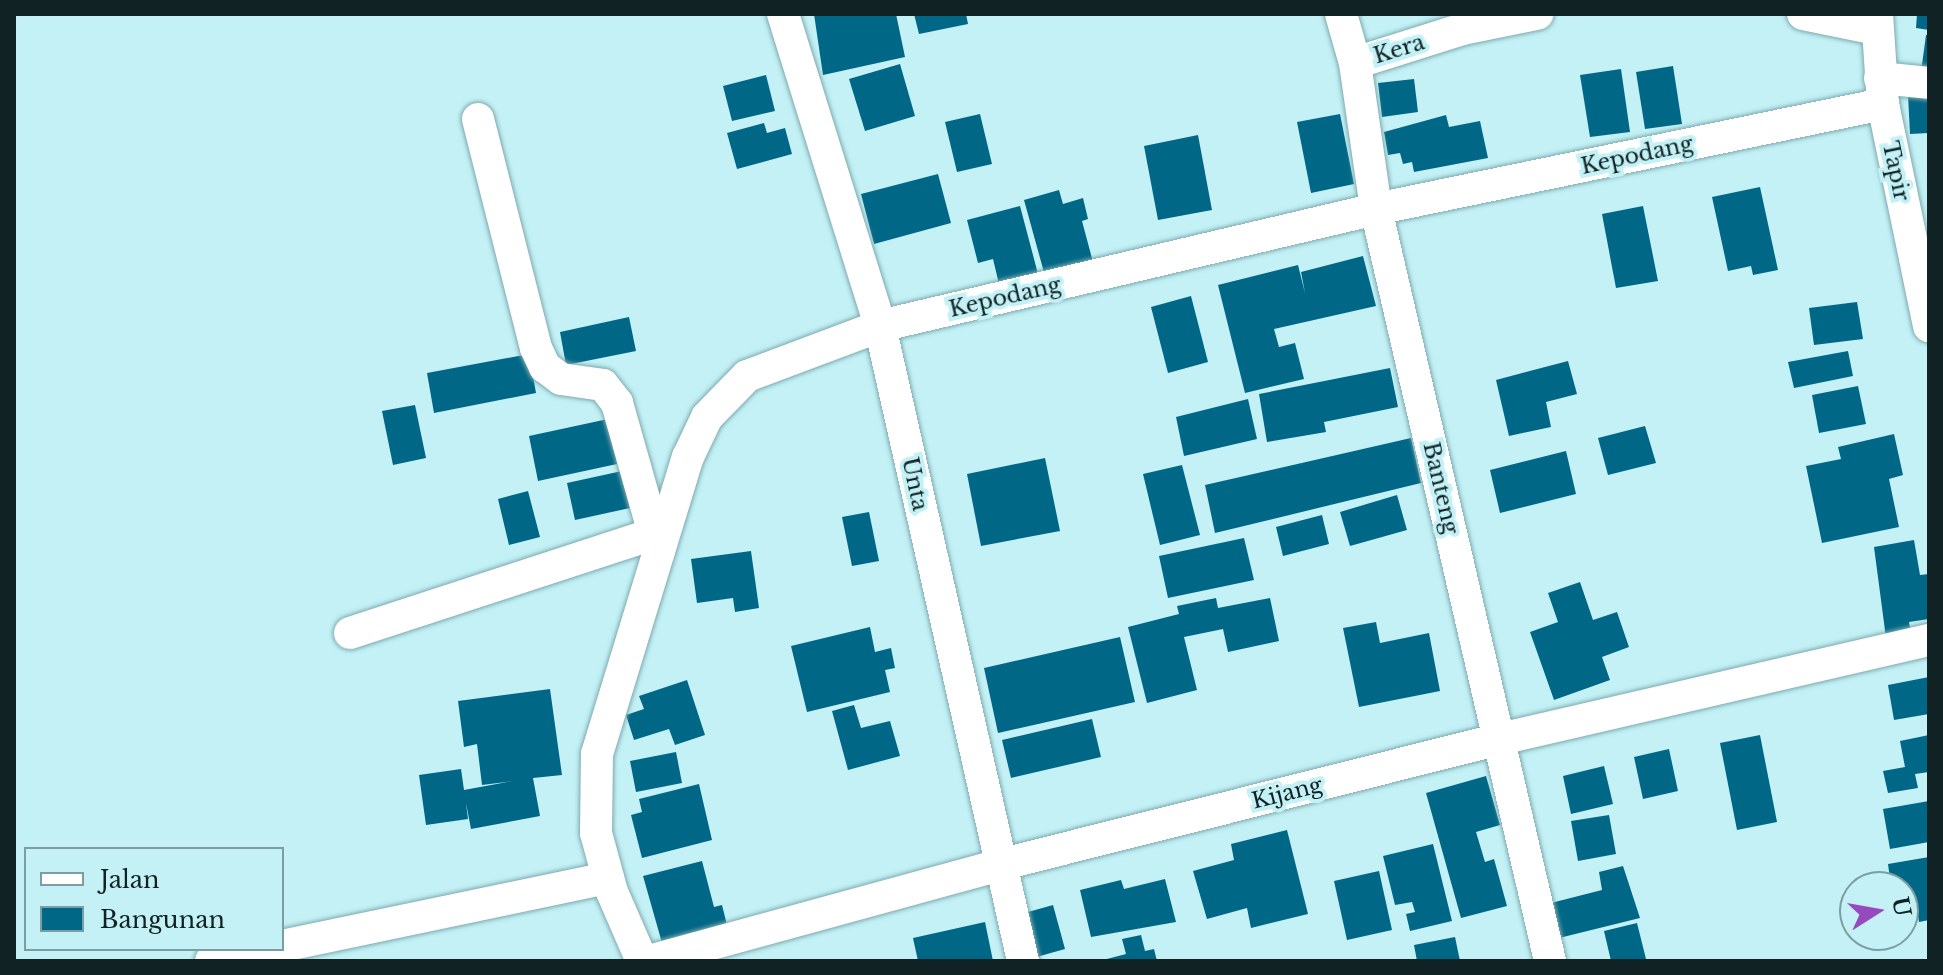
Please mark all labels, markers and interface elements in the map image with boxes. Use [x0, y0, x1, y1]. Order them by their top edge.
street label: Kera [1370, 29, 1428, 69]
street label: Kepodang [1579, 130, 1695, 180]
street label: Tapir [1877, 139, 1915, 203]
street label: Kepodang [947, 271, 1063, 323]
street label: Banteng [1418, 439, 1464, 537]
street label: Unta [896, 455, 934, 513]
street label: Kijang [1249, 772, 1325, 814]
legend [24, 847, 284, 951]
text: Jalan [100, 865, 160, 894]
north arrow [1839, 871, 1919, 951]
text: U [1886, 895, 1916, 919]
text: Bangunan [100, 905, 225, 934]

